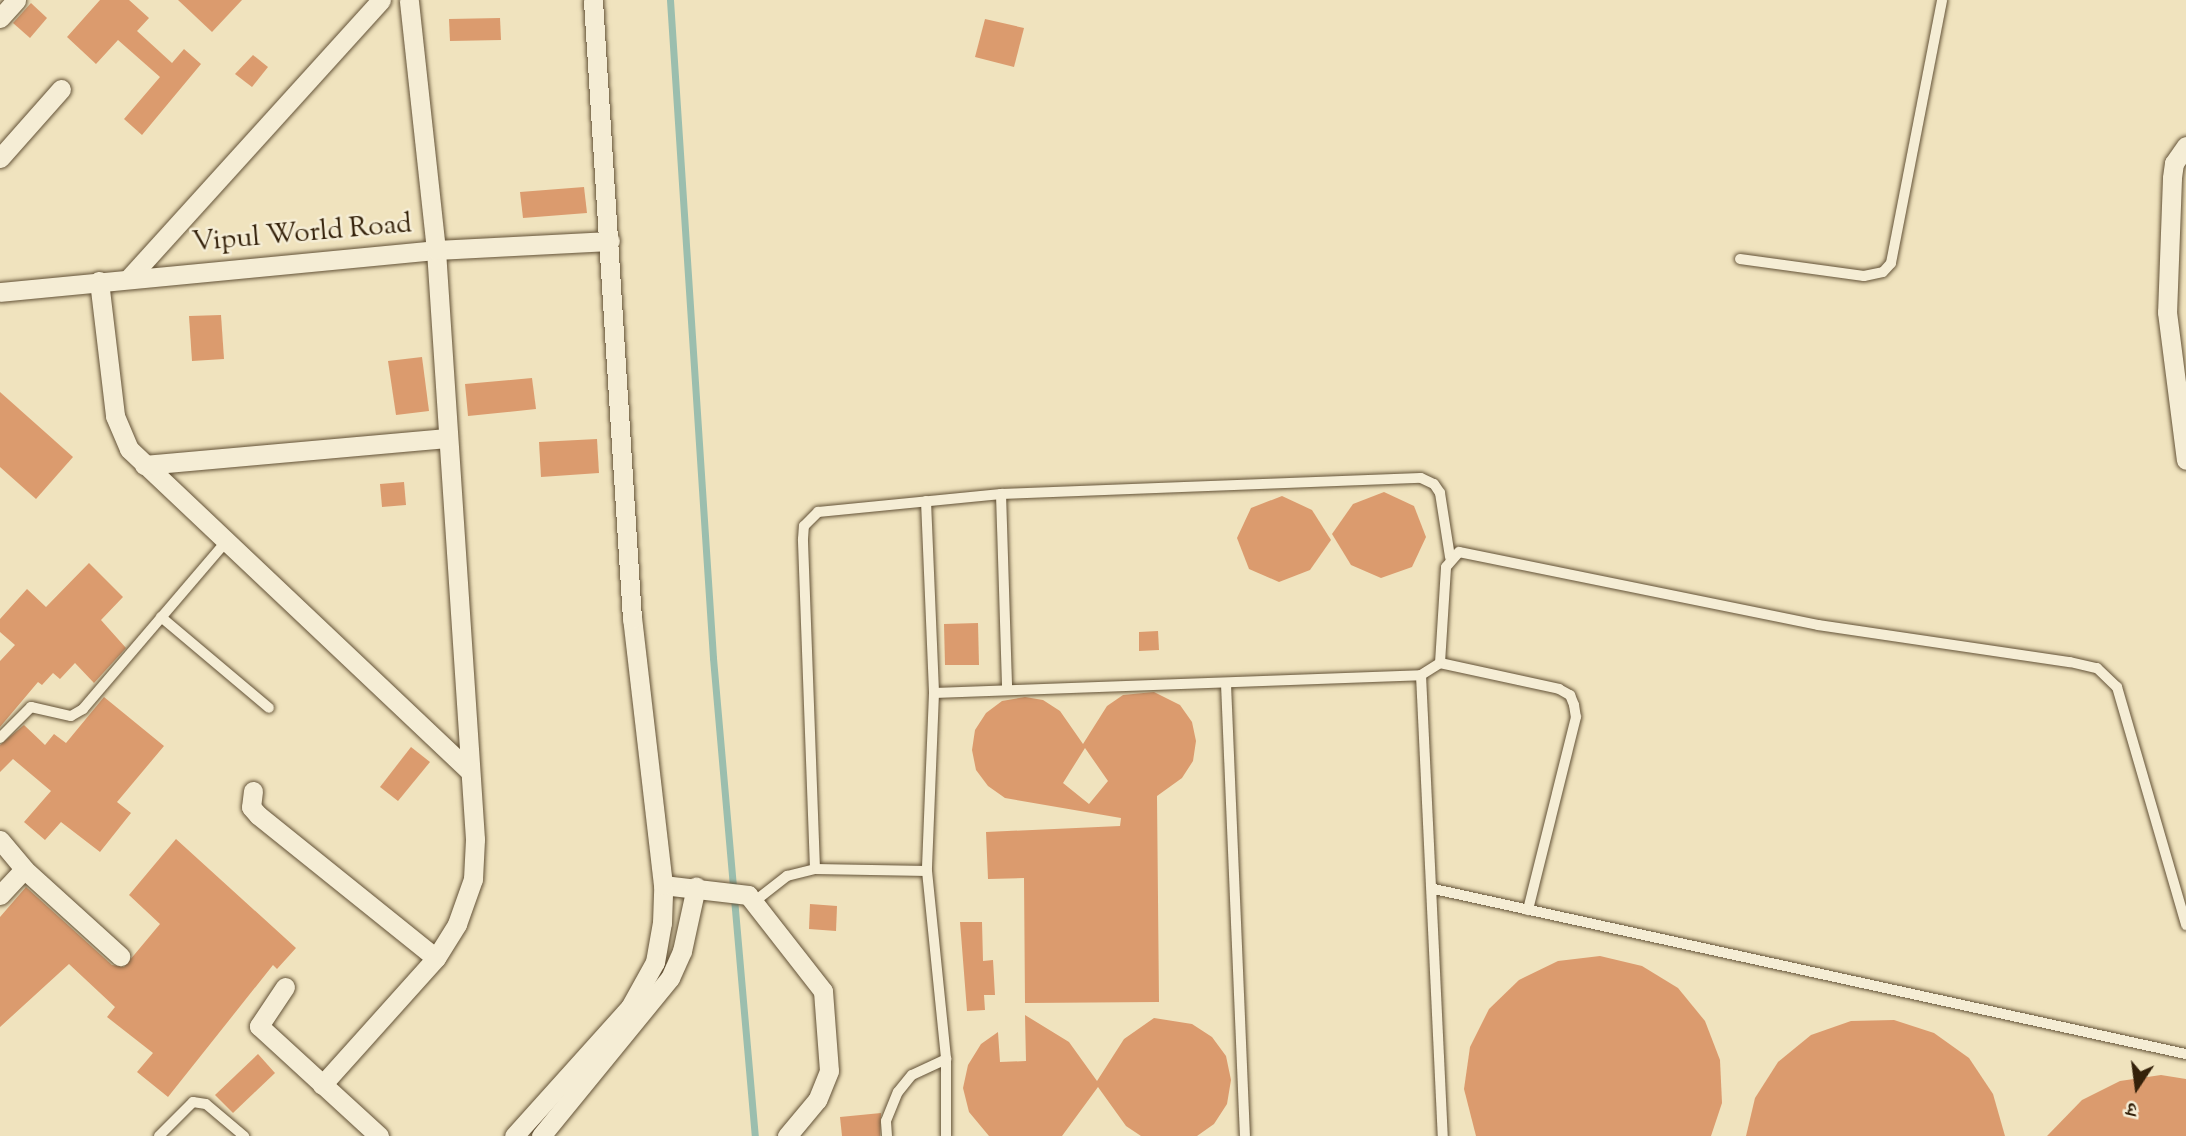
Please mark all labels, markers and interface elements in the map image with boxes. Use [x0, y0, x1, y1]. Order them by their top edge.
street label: Vipul World Road [191, 208, 413, 260]
north arrow [2102, 1052, 2172, 1122]
text: उ [2124, 1094, 2140, 1122]

